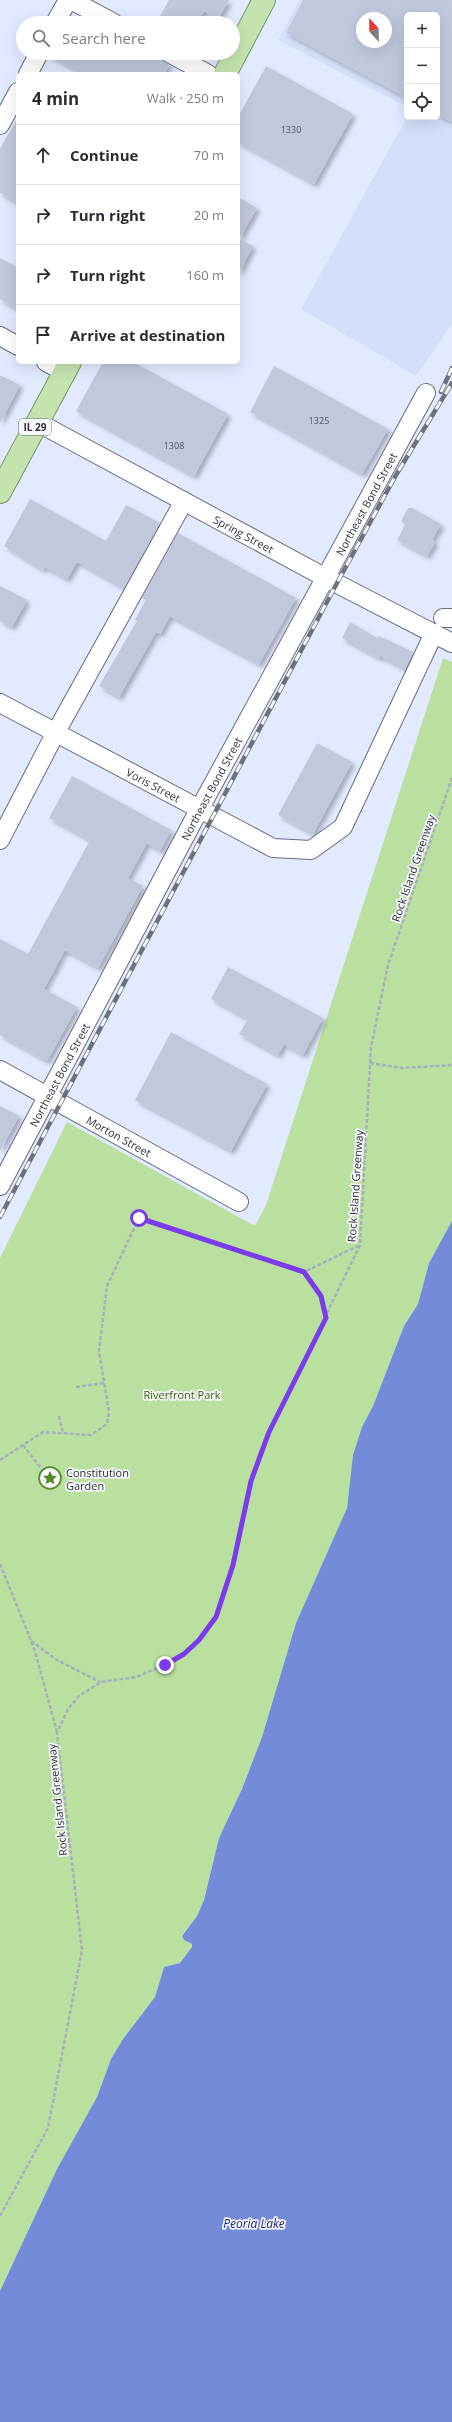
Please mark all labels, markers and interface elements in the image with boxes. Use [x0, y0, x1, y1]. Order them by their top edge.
north arrow [356, 12, 392, 48]
map controls [404, 12, 440, 120]
button: + [404, 12, 440, 48]
search box [16, 16, 240, 60]
icon: search [30, 27, 52, 49]
text: Search here [62, 28, 146, 48]
button: − [404, 48, 440, 84]
button: locate [404, 84, 440, 120]
text: 4 min [32, 87, 79, 110]
text: Walk · 250 m [147, 89, 224, 107]
house number: 1330 [281, 123, 301, 136]
icon: ahead [32, 144, 54, 166]
text: Continue [70, 145, 138, 165]
text: 70 m [194, 146, 224, 164]
icon: right [32, 204, 54, 226]
text: Turn right [70, 205, 145, 225]
text: 20 m [194, 206, 224, 224]
icon: right [32, 264, 54, 286]
text: Turn right [70, 265, 145, 285]
text: 160 m [186, 266, 224, 284]
icon: arrive [32, 324, 54, 346]
text: Arrive at destination [70, 325, 225, 345]
house number: 1325 [309, 414, 329, 427]
road number: IL 29 [19, 419, 51, 435]
house number: 1308 [164, 439, 184, 452]
street label: Northeast Bond Street [331, 450, 400, 558]
street label: Spring Street [211, 511, 277, 556]
street label: Northeast Bond Street [177, 734, 245, 843]
street label: Voris Street [124, 764, 183, 805]
street label: Rock Island Greenway [388, 812, 439, 924]
street label: Northeast Bond Street [25, 1020, 93, 1129]
street label: Morton Street [84, 1112, 154, 1160]
street label: Rock Island Greenway [344, 1129, 366, 1243]
route start [130, 1209, 148, 1227]
park label: Riverfront Park [143, 1387, 221, 1402]
place icon: Constitution Garden [37, 1465, 63, 1491]
place label: Constitution Garden [66, 1465, 129, 1493]
route end [156, 1656, 174, 1674]
street label: Rock Island Greenway [44, 1743, 70, 1857]
water label: Peoria Lake [223, 2215, 285, 2232]

